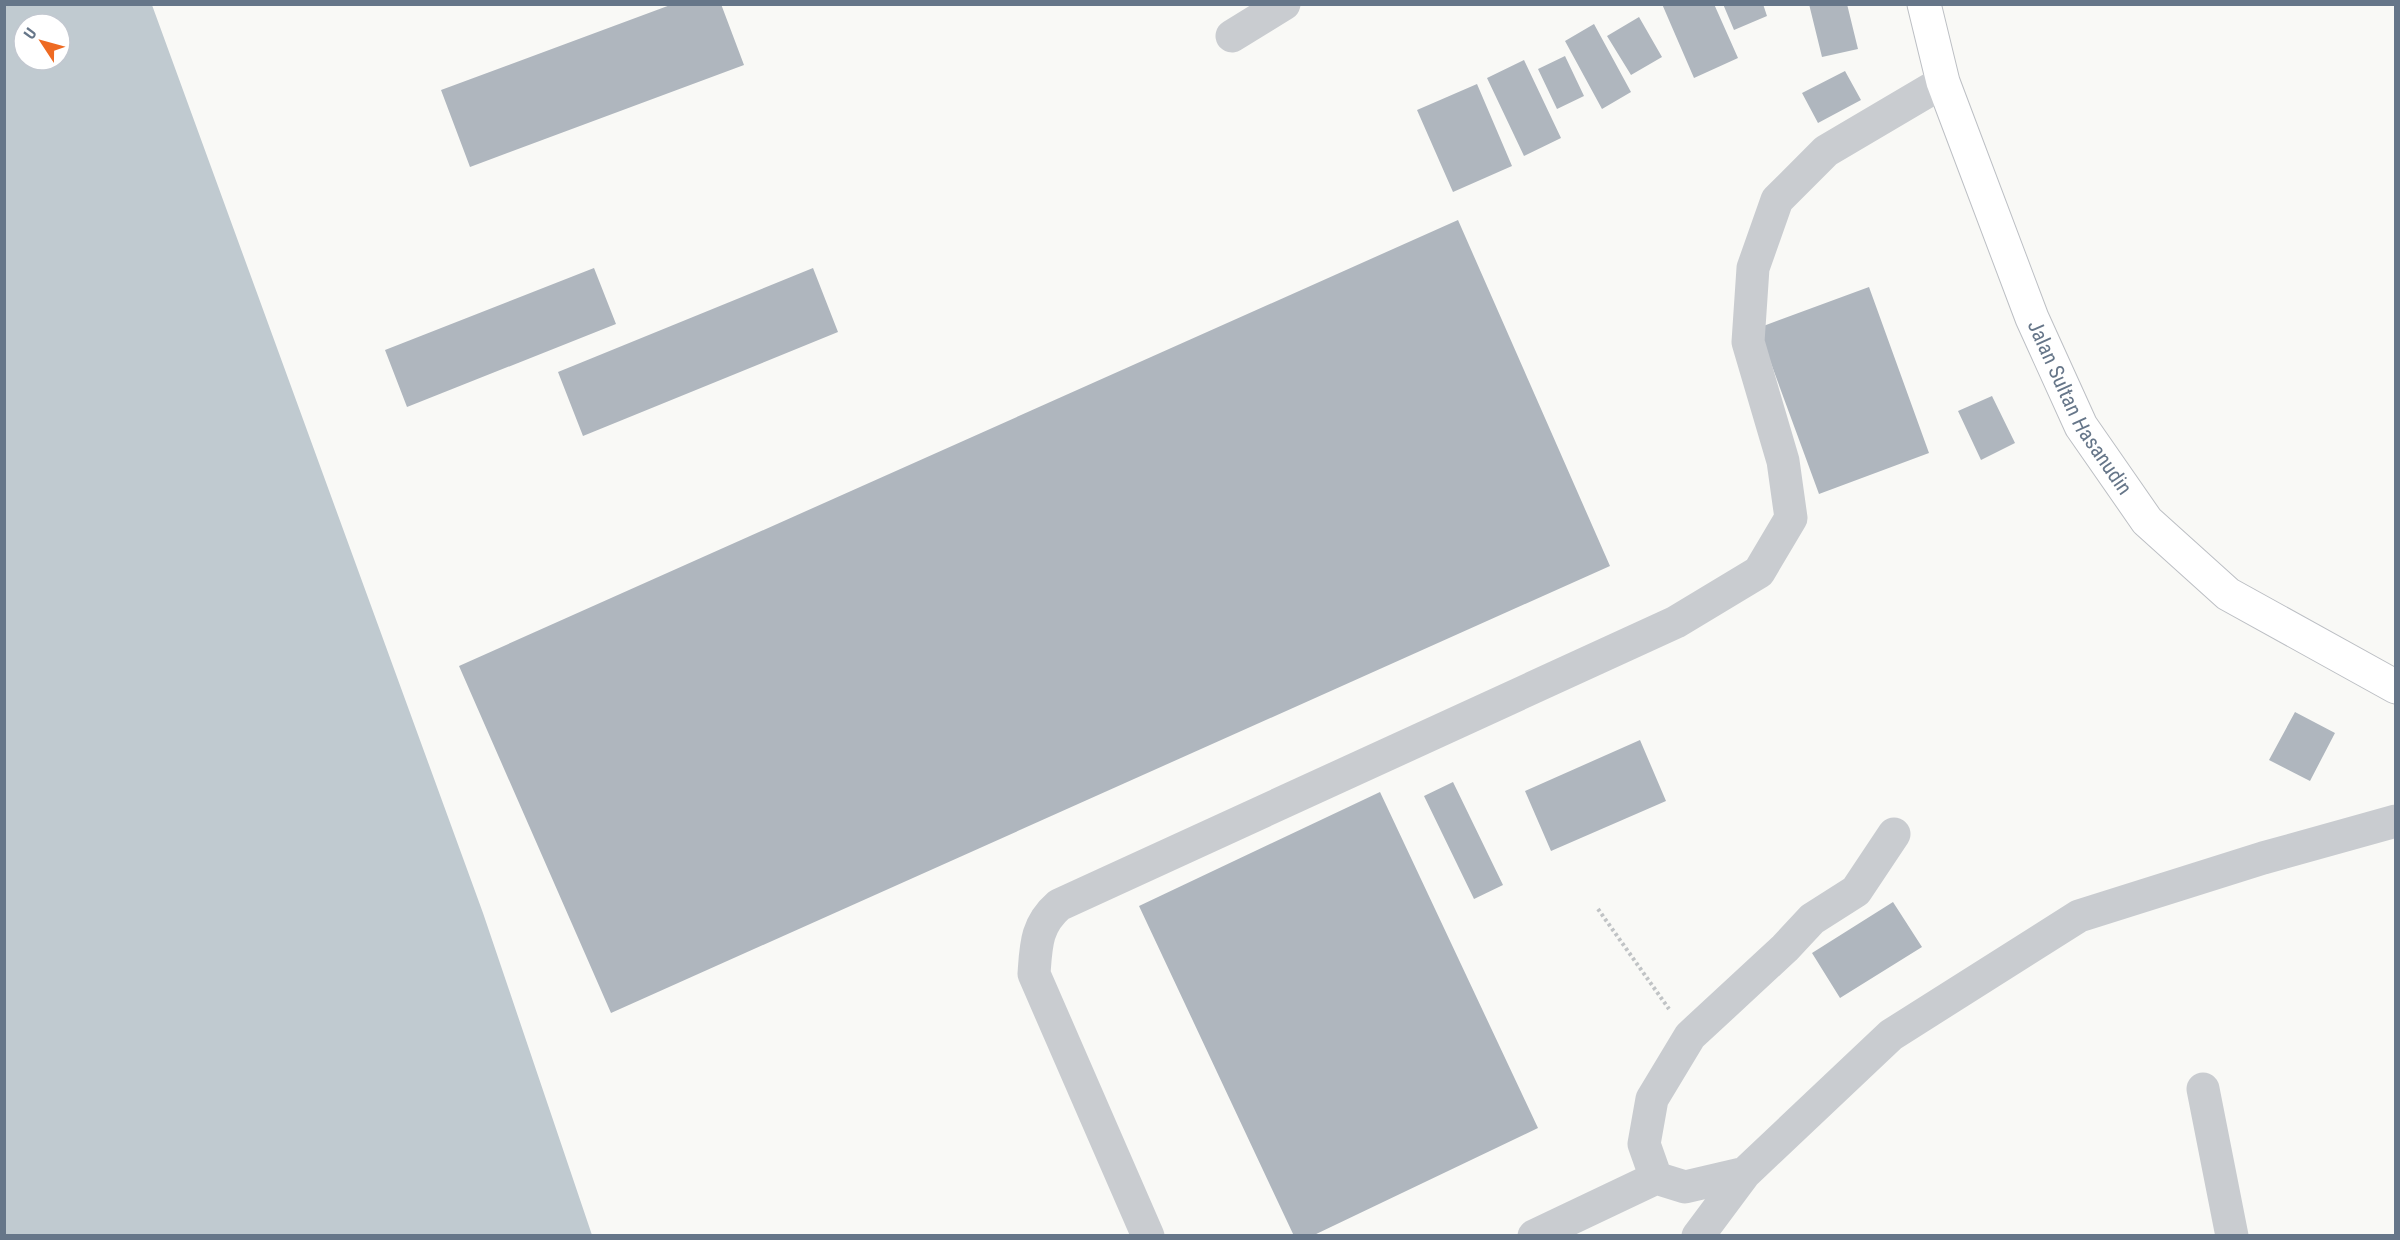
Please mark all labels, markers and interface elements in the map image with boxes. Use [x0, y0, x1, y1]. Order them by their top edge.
north arrow [12, 12, 72, 72]
text: U [20, 24, 41, 43]
street label: Jalan Sultan Hasanudin [2023, 316, 2137, 499]

